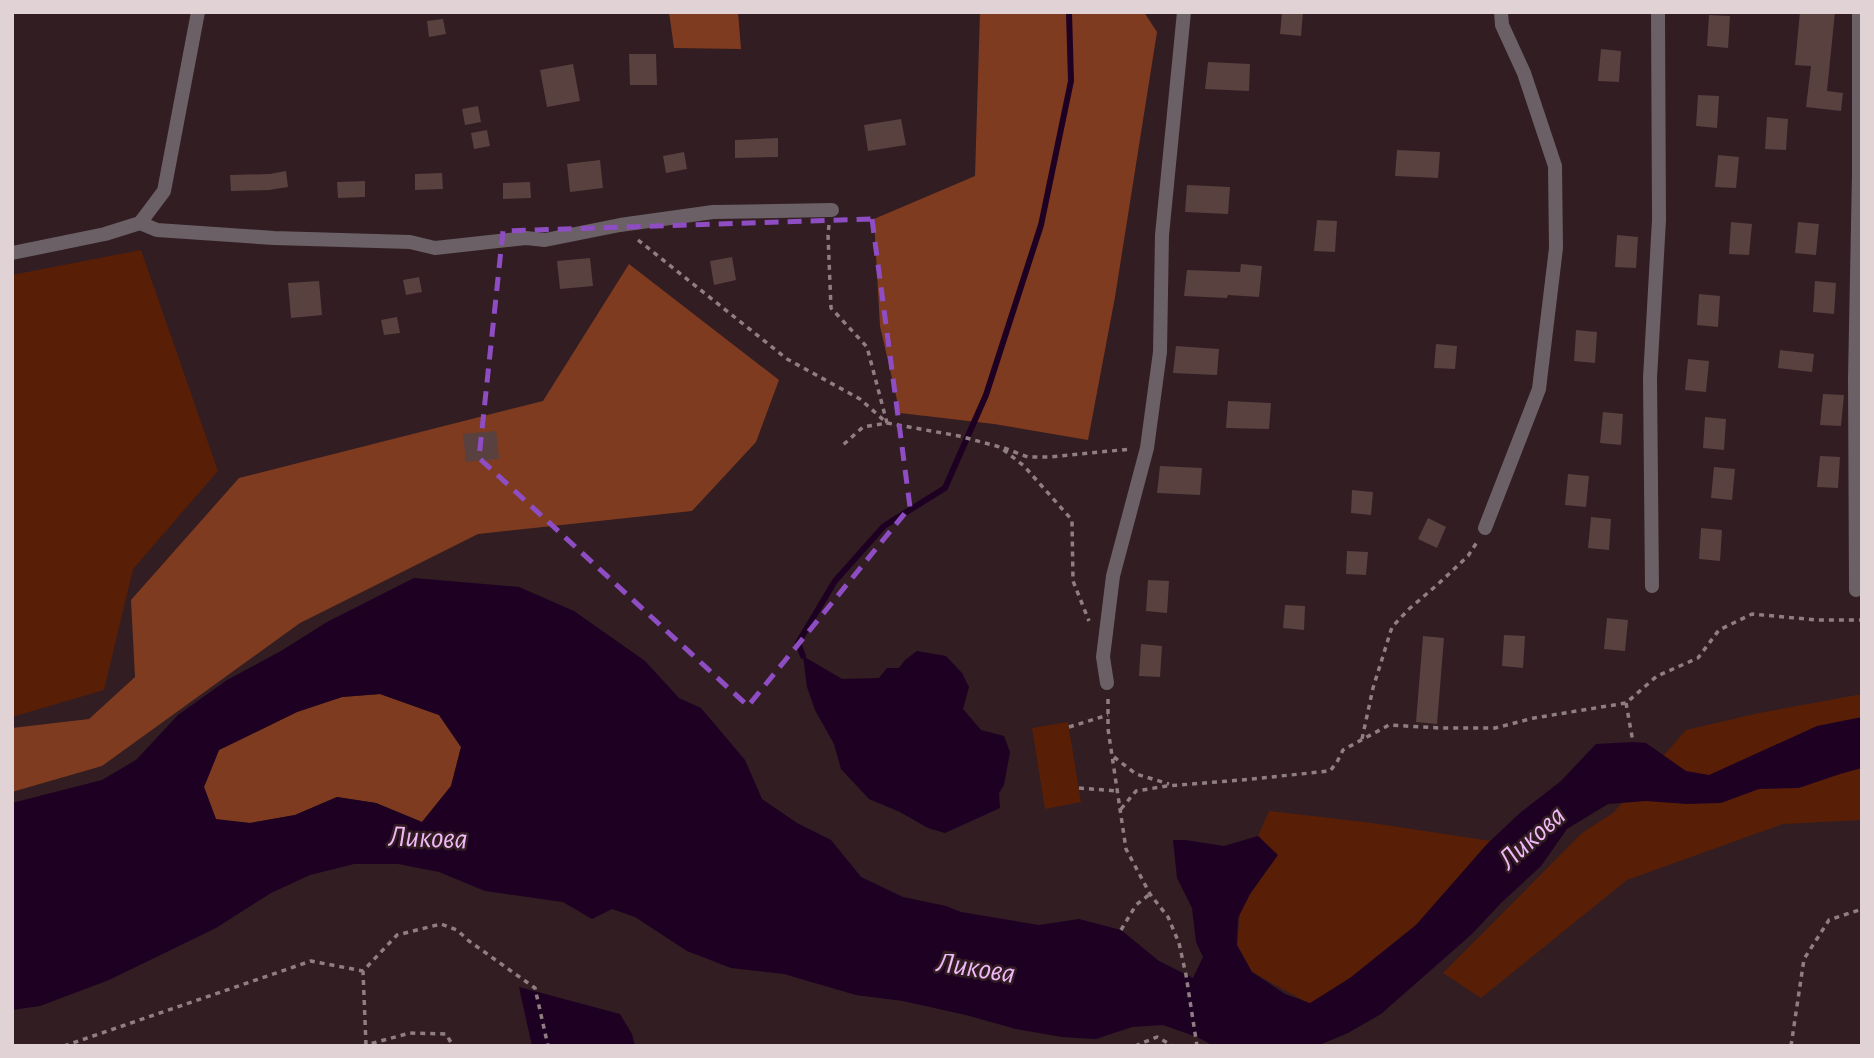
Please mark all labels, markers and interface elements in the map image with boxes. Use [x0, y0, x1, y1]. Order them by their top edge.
water label: Ликова [1491, 800, 1571, 876]
water label: Ликова [387, 822, 468, 854]
water label: Ликова [933, 947, 1017, 989]

